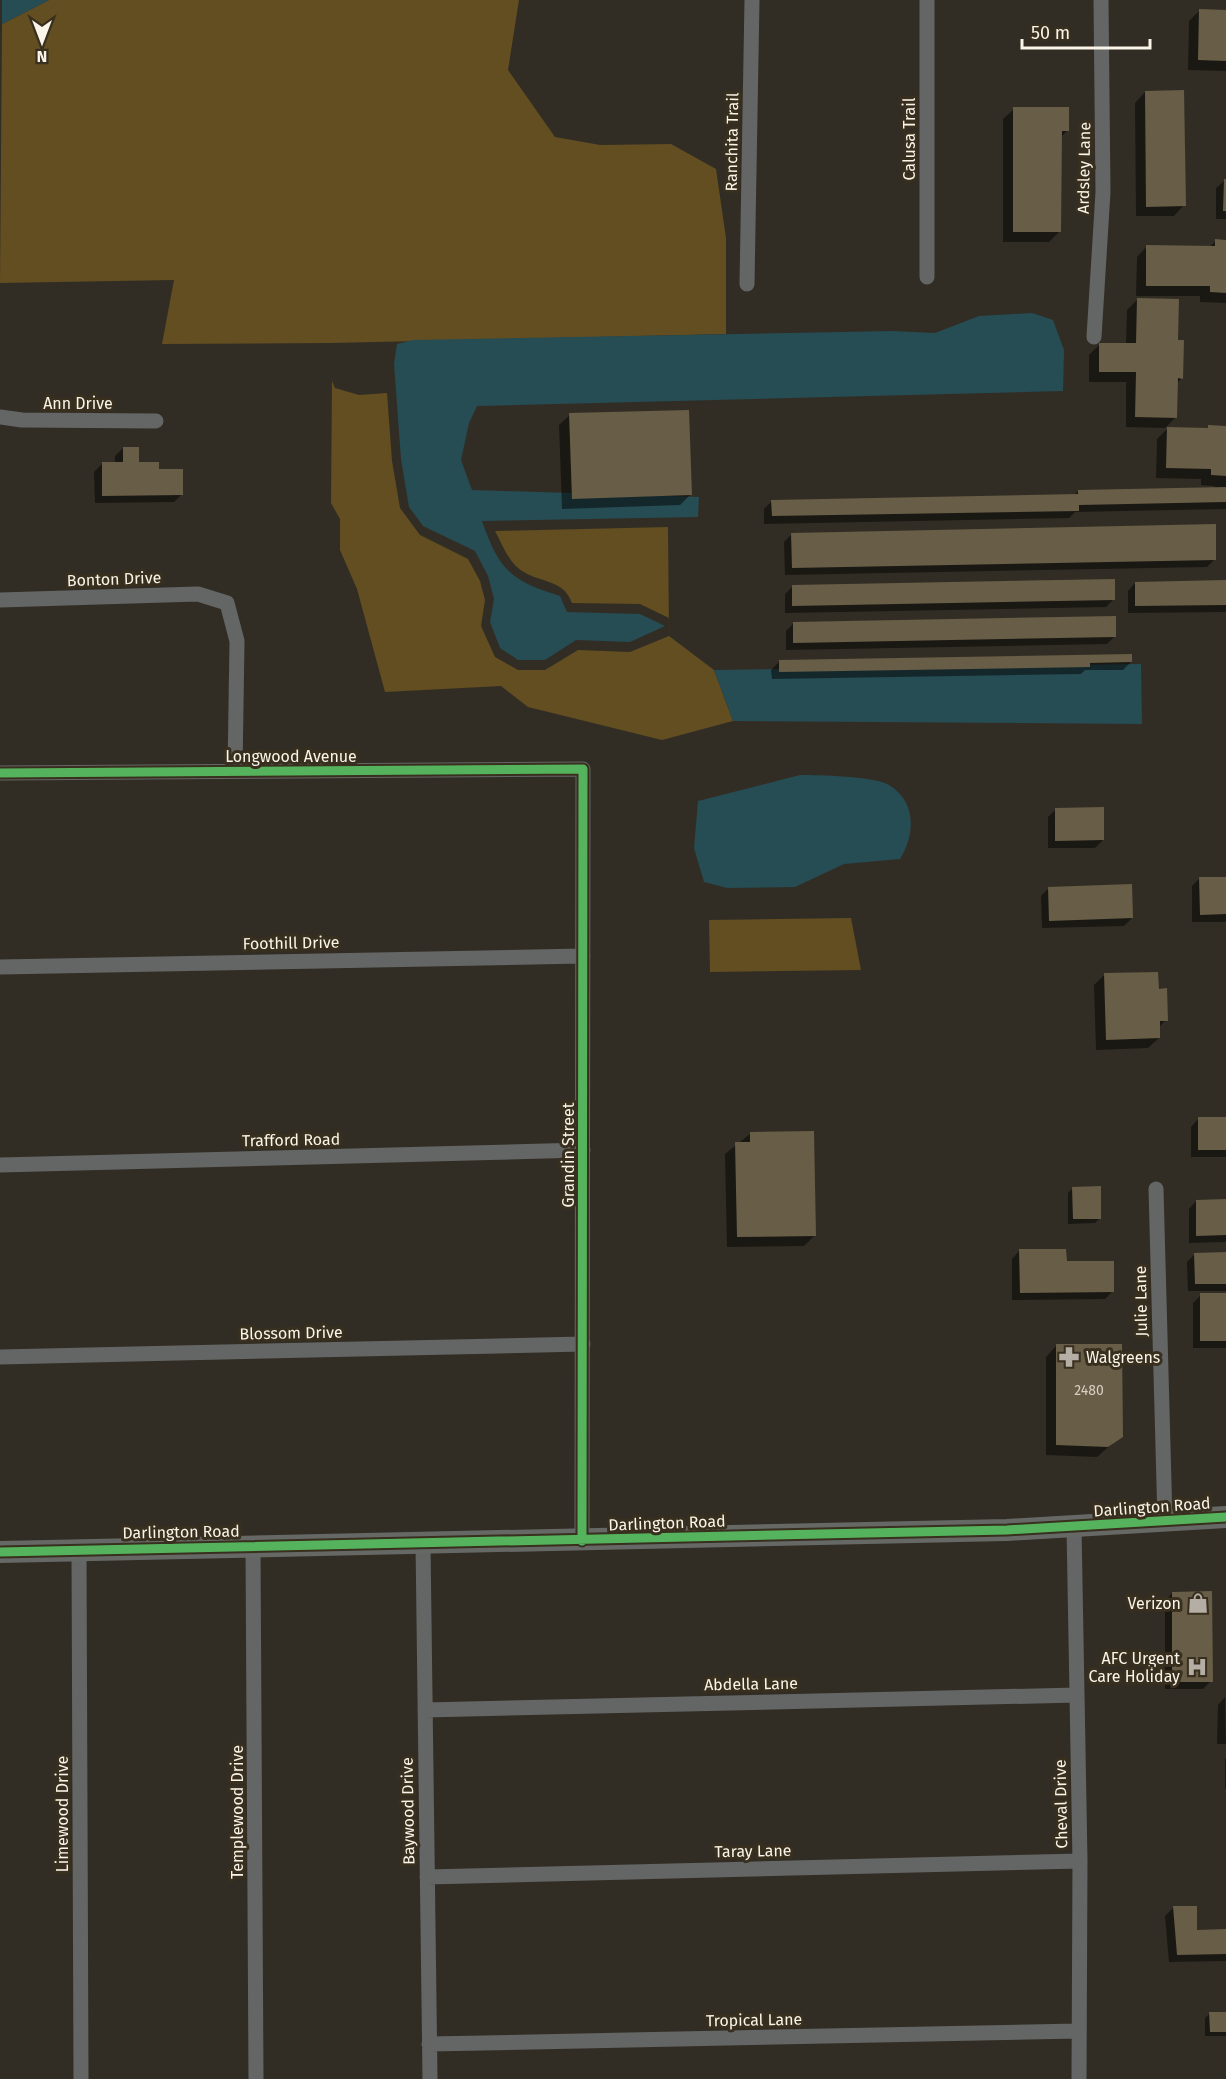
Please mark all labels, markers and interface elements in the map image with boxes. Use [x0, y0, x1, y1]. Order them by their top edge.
north arrow [12, 12, 72, 72]
scale bar [1022, 12, 1150, 50]
text: 50 m [1031, 22, 1070, 44]
text: N [37, 47, 47, 66]
street label: Ranchita Trail [722, 92, 742, 192]
street label: Calusa Trail [900, 97, 919, 180]
street label: Ardsley Lane [1074, 122, 1094, 214]
street label: Ann Drive [43, 394, 113, 413]
street label: Bonton Drive [66, 568, 162, 590]
street label: Longwood Avenue [225, 747, 357, 766]
street label: Foothill Drive [242, 933, 340, 953]
street label: Grandin Street [559, 1102, 578, 1207]
street label: Trafford Road [242, 1130, 340, 1150]
street label: Julie Lane [1131, 1265, 1151, 1337]
street label: Blossom Drive [239, 1323, 343, 1343]
pharmacy icon: Walgreens [1057, 1345, 1081, 1369]
place label: Walgreens [1086, 1348, 1160, 1367]
house number: 2480 [1074, 1382, 1104, 1399]
street label: Darlington Road [1093, 1493, 1211, 1521]
street label: Darlington Road [608, 1511, 726, 1535]
street label: Darlington Road [122, 1521, 240, 1543]
shop icon: Verizon [1186, 1591, 1210, 1615]
place label: Verizon [1127, 1594, 1181, 1613]
place label: AFC Urgent Care Holiday [1089, 1649, 1180, 1686]
hospital icon: AFC Urgent Care Holiday [1185, 1655, 1209, 1679]
street label: Abdella Lane [704, 1674, 798, 1694]
street label: Templewood Drive [228, 1745, 247, 1879]
street label: Limewood Drive [53, 1756, 72, 1872]
street label: Baywood Drive [398, 1757, 418, 1865]
street label: Cheval Drive [1051, 1759, 1071, 1849]
street label: Taray Lane [714, 1841, 792, 1861]
street label: Tropical Lane [706, 2010, 802, 2030]

